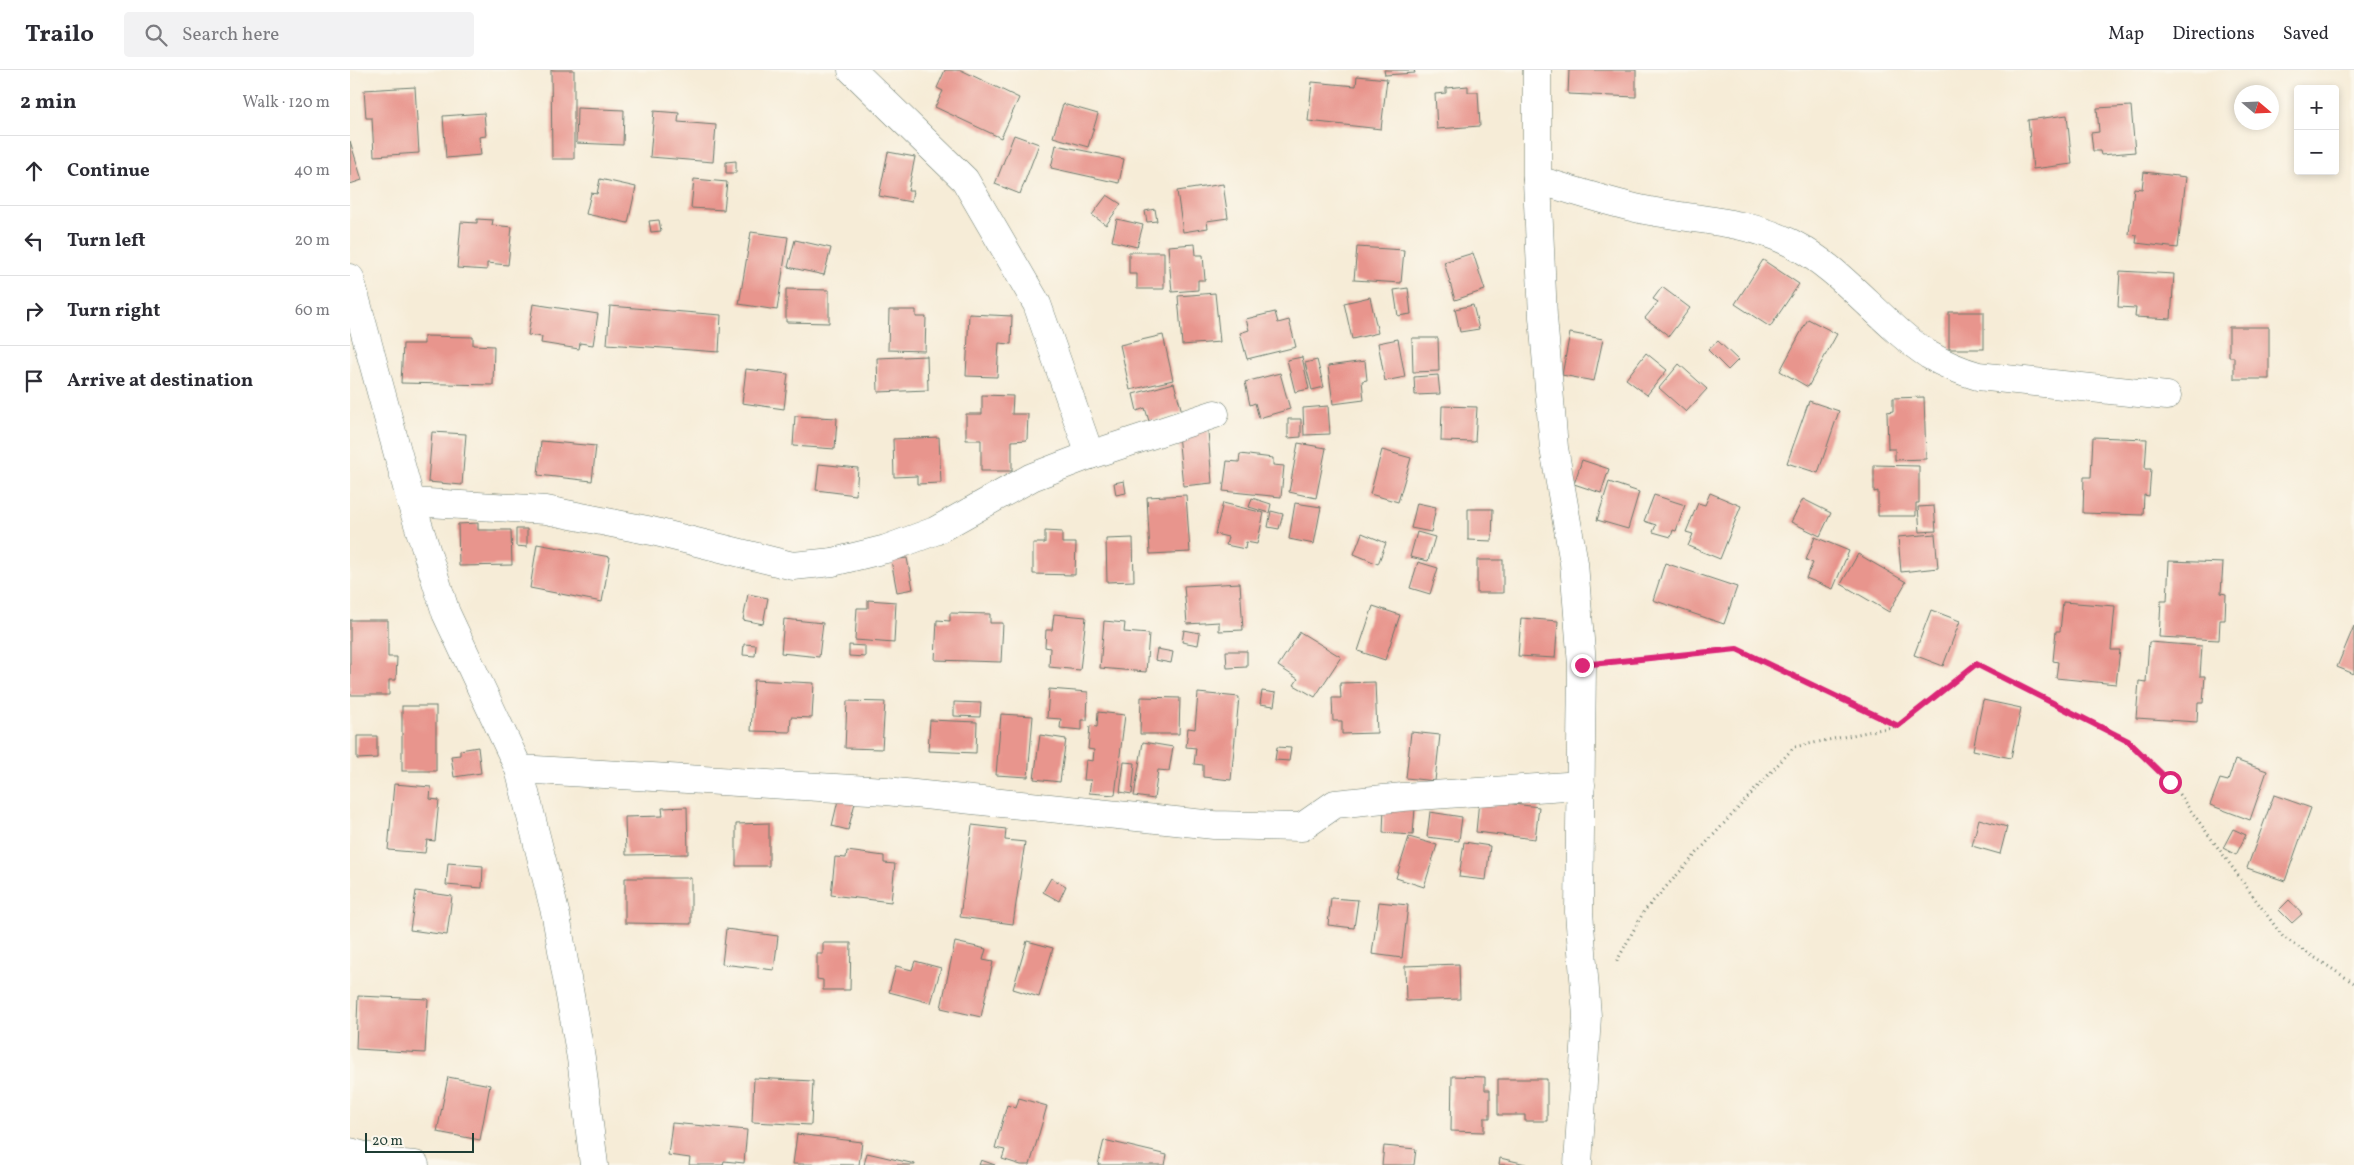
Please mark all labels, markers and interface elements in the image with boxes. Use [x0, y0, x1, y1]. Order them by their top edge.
search box [124, 12, 474, 57]
text: Trailo [25, 18, 94, 52]
icon: search [142, 21, 170, 49]
text: Search here [182, 22, 279, 48]
text: Map [2108, 22, 2144, 47]
text: Directions [2172, 22, 2255, 47]
text: Saved [2283, 22, 2329, 47]
north arrow [2234, 85, 2279, 130]
map controls [2294, 85, 2339, 175]
button: + [2294, 85, 2339, 130]
text: 2 min [20, 88, 77, 117]
text: Walk · 120 m [242, 92, 330, 114]
button: − [2294, 130, 2339, 175]
icon: ahead [20, 157, 48, 185]
text: Continue [67, 158, 150, 184]
text: 40 m [294, 160, 330, 182]
icon: left [20, 227, 48, 255]
text: Turn left [67, 228, 146, 254]
text: 20 m [295, 230, 330, 252]
icon: right [20, 297, 48, 325]
text: Turn right [67, 298, 160, 324]
text: 60 m [295, 300, 330, 322]
icon: arrive [20, 367, 48, 395]
text: Arrive at destination [67, 368, 253, 394]
route end [1571, 654, 1594, 677]
route start [2159, 771, 2182, 794]
scale bar [365, 1130, 474, 1153]
text: 20 m [372, 1132, 403, 1151]

